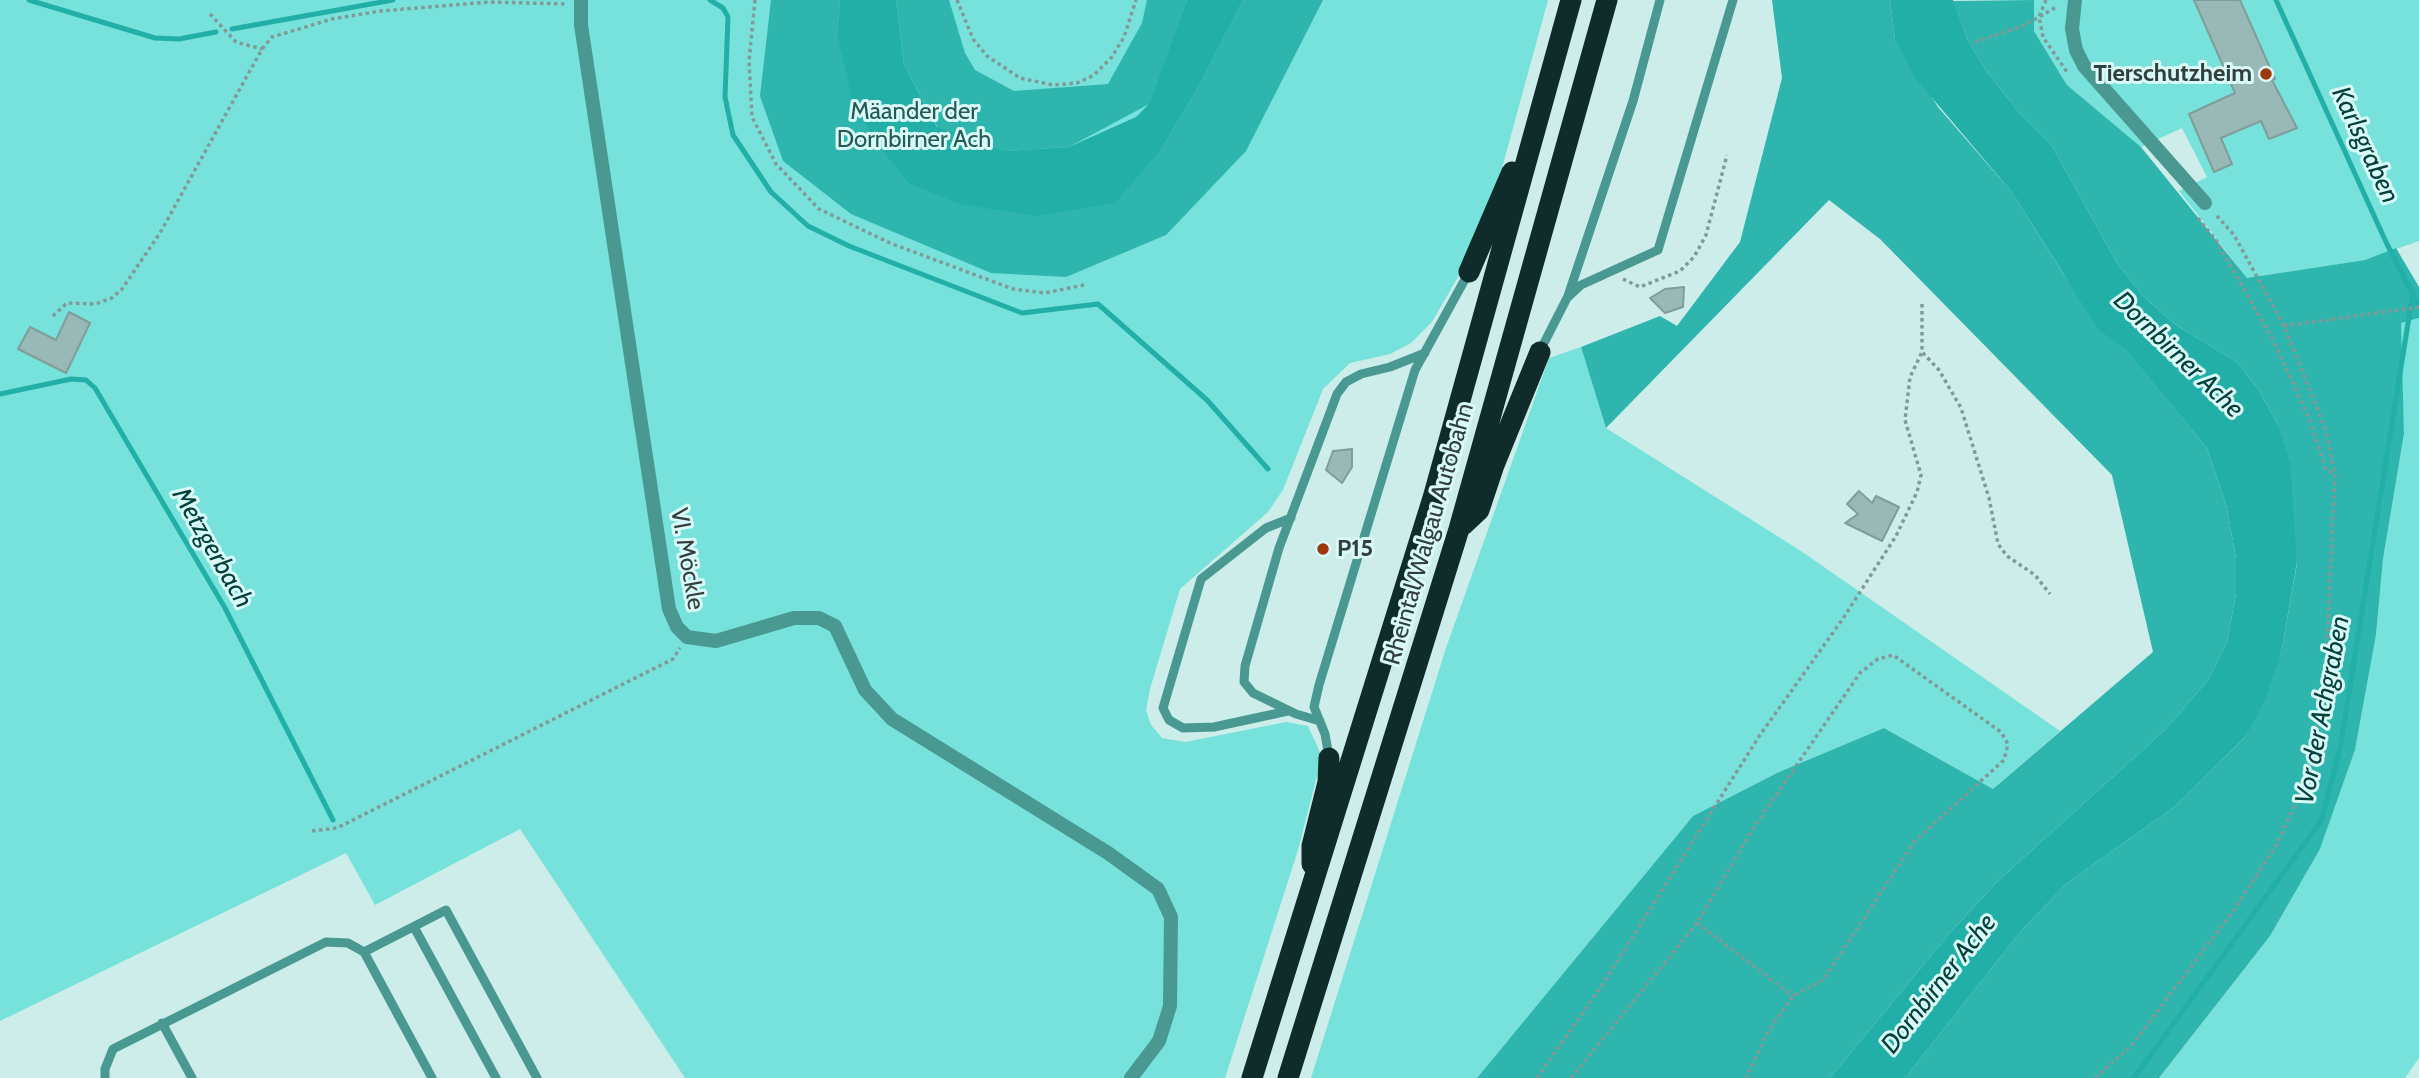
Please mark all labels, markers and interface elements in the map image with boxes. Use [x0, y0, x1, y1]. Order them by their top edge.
place label: Tierschutzheim [2094, 60, 2252, 88]
marker: Tierschutzheim [2258, 66, 2274, 82]
water label: Karlsgraben [2324, 82, 2406, 208]
park label: Mäander der Dornbirner Ach [837, 98, 991, 154]
water label: Dornbirner Ache [2107, 285, 2249, 425]
street label: Rheintal/Walgau Autobahn [1378, 400, 1480, 668]
water label: Metzgerbach [165, 482, 259, 614]
street label: VI. Möckle [664, 506, 710, 612]
place label: P15 [1337, 535, 1373, 563]
marker: P15 [1315, 541, 1331, 557]
water label: Vor der Achgraben [2289, 613, 2357, 807]
water label: Dornbirner Ache [1875, 908, 2003, 1060]

